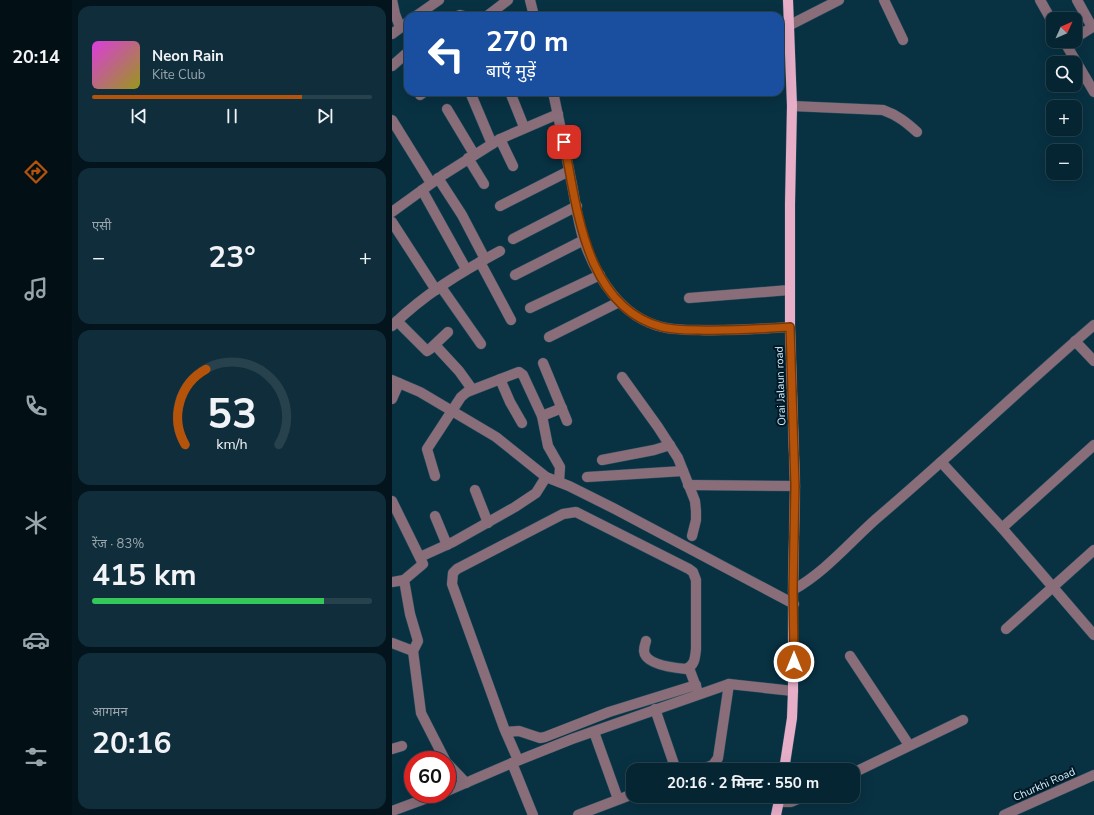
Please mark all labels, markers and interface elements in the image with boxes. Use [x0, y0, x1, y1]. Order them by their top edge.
north arrow [1046, 12, 1082, 48]
map controls [1046, 12, 1082, 180]
text: 270 m [486, 23, 569, 61]
icon: left [420, 28, 472, 80]
text: 20:14 [12, 45, 60, 69]
text: Neon Rain [152, 46, 224, 66]
button: search [1046, 56, 1082, 92]
text: बाएँ मुड़ें [486, 59, 536, 83]
text: Kite Club [152, 66, 205, 84]
button: + [1046, 100, 1082, 136]
icon: previous [128, 105, 150, 127]
icon: pause [221, 105, 243, 127]
icon: next [314, 105, 336, 127]
pin [547, 125, 581, 159]
icon: arrive [553, 131, 575, 153]
button: − [1046, 144, 1082, 180]
icon: directions [22, 158, 50, 186]
text: एसी [92, 217, 111, 235]
text: 23° [208, 237, 256, 278]
text: − [92, 243, 105, 273]
text: + [359, 243, 372, 273]
icon: music [22, 275, 50, 303]
street label: Orai Jalaun road [772, 346, 789, 426]
text: 53 [207, 386, 257, 443]
icon: phone [22, 392, 50, 420]
text: km/h [216, 435, 248, 454]
icon: climate [22, 509, 50, 537]
text: रेंज · 83% [92, 535, 144, 553]
text: 415 km [92, 555, 197, 596]
icon: car [22, 626, 50, 654]
position arrow [773, 641, 815, 683]
text: आगमन [92, 703, 128, 721]
text: 20:16 [92, 723, 171, 764]
icon: filters [22, 743, 50, 771]
speed limit sign: 60 [404, 751, 456, 803]
street label: Churkhi Road [1011, 764, 1078, 805]
text: 20:16 · 2 मिनट · 550 m [667, 773, 819, 793]

